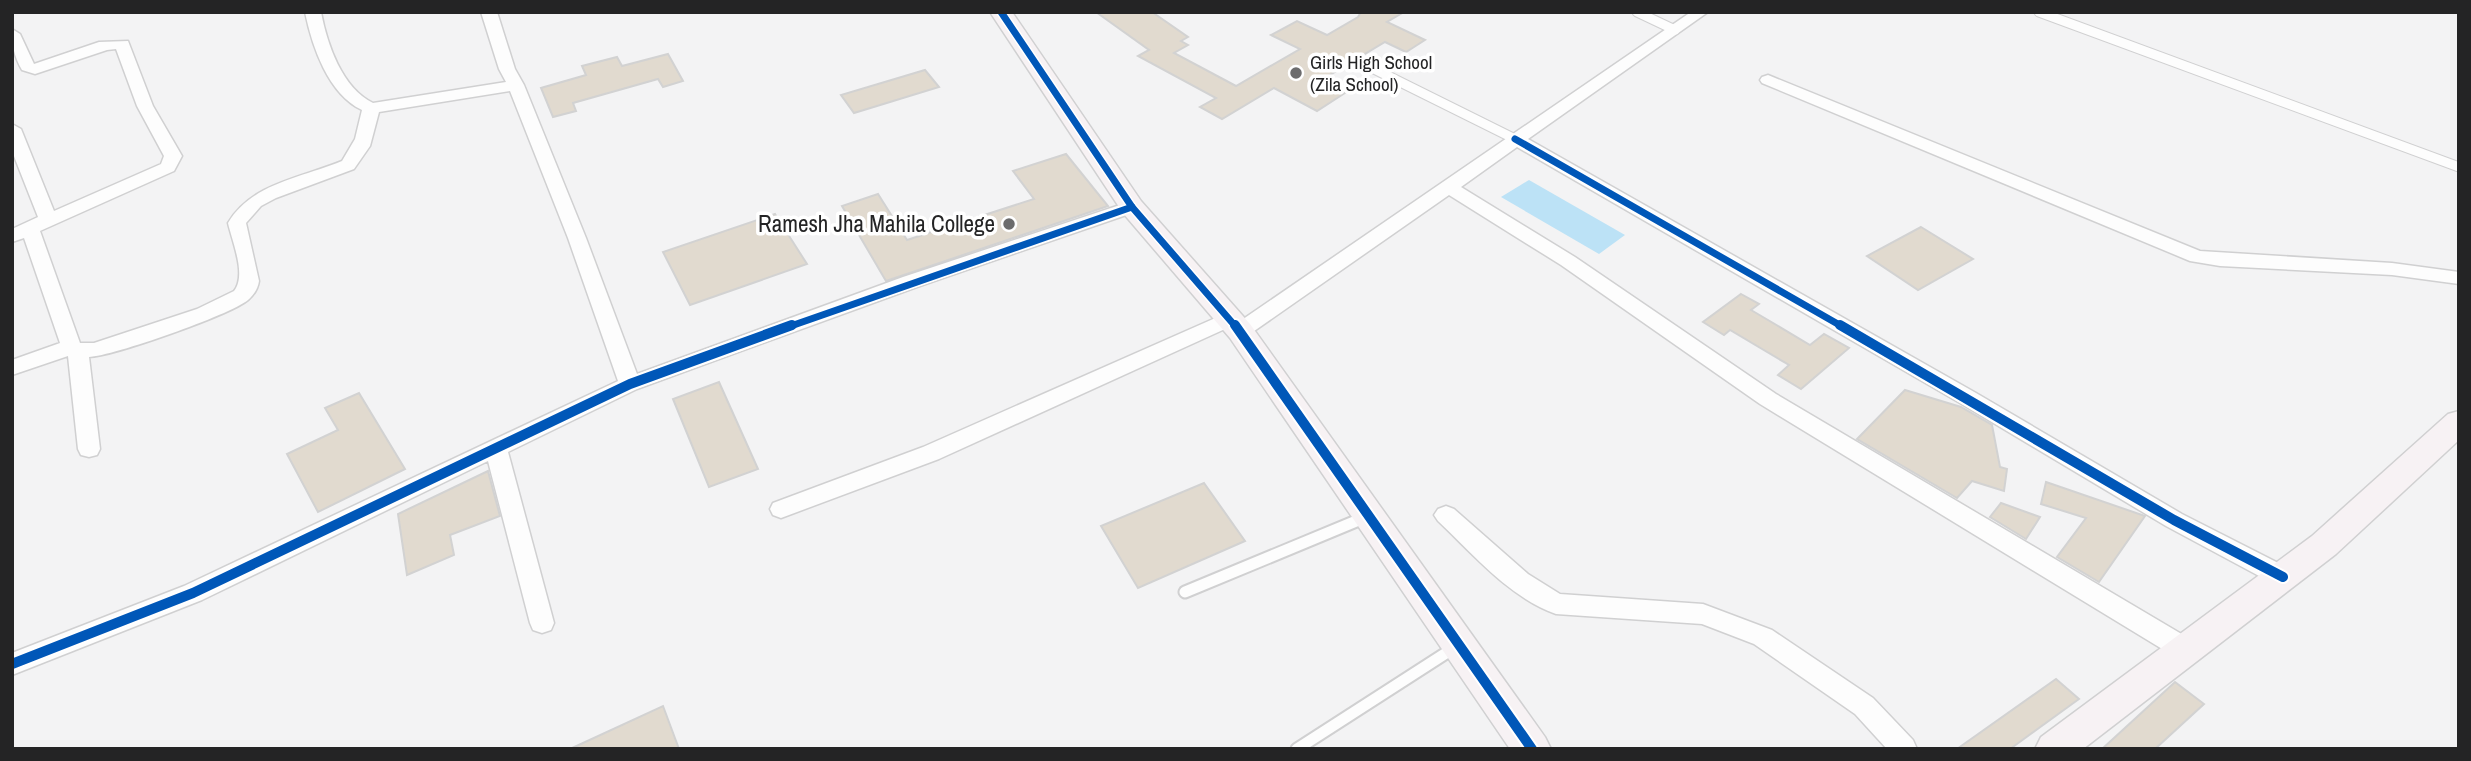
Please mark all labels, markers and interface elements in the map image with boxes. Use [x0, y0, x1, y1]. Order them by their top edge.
place label: Girls High School (Zila School) [1310, 49, 1432, 97]
marker: Girls High School (Zila School) [1288, 65, 1304, 81]
place label: Ramesh Jha Mahila College [758, 208, 995, 239]
marker: Ramesh Jha Mahila College [1001, 216, 1017, 232]

